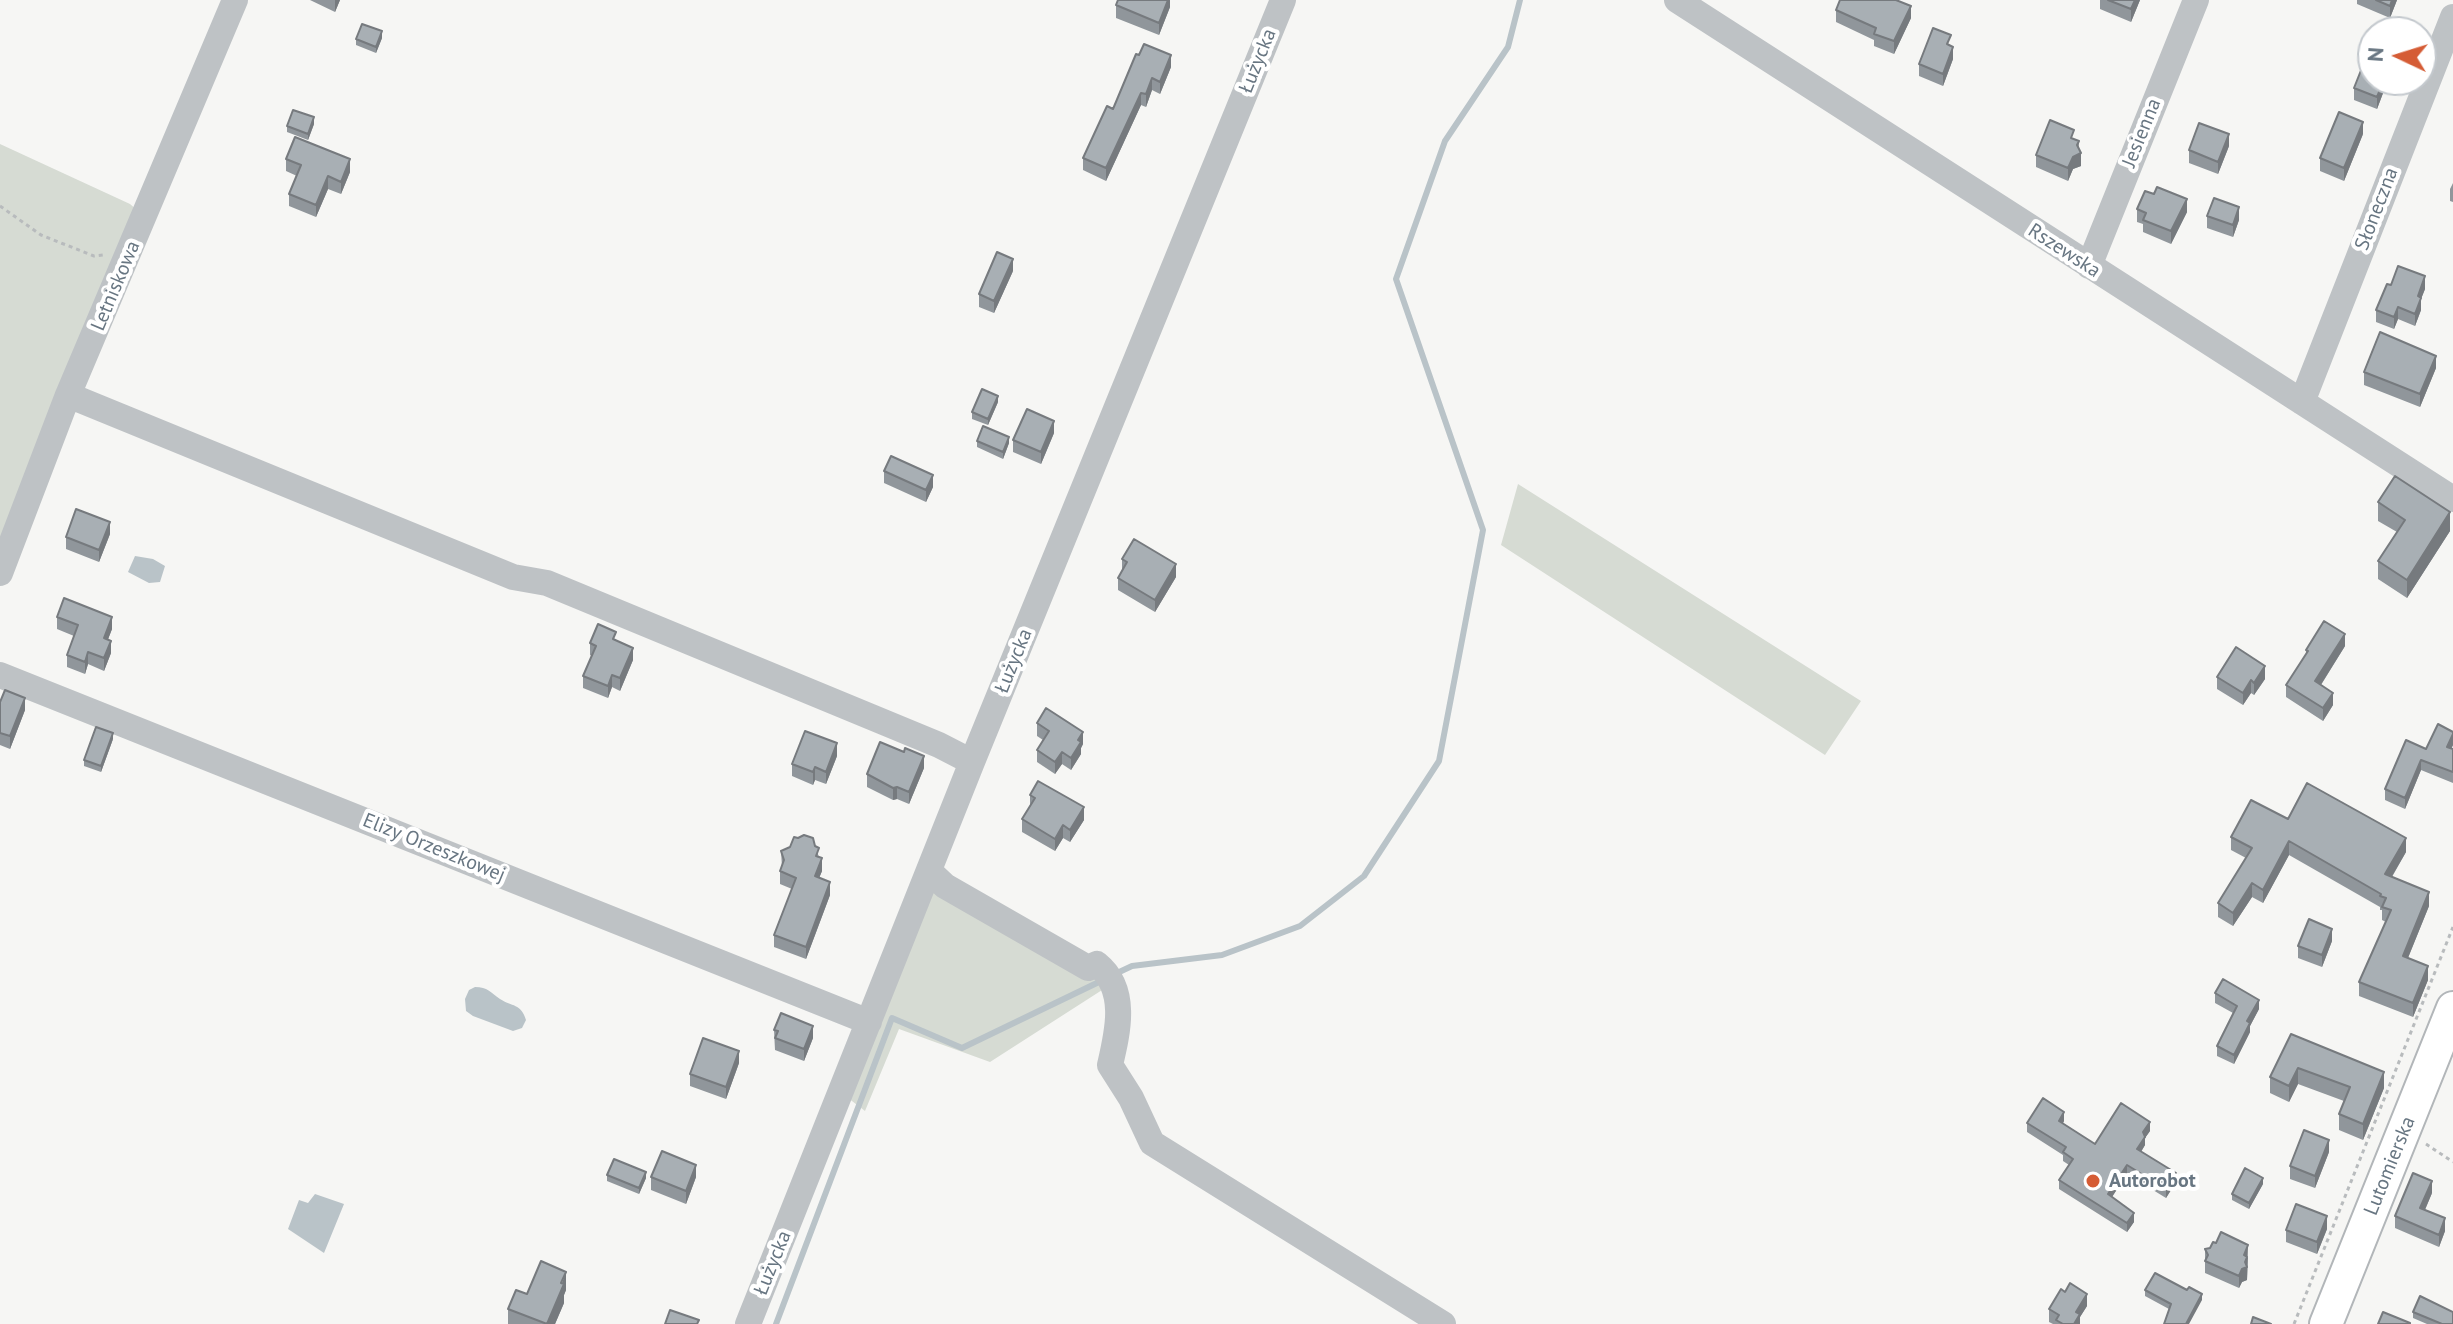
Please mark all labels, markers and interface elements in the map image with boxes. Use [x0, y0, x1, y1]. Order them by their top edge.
north arrow [2357, 16, 2437, 96]
street label: Łużycka [1234, 25, 1282, 97]
text: N [2361, 46, 2390, 63]
street label: Jesienna [2117, 95, 2167, 171]
street label: Słoneczna [2350, 164, 2404, 254]
street label: Rszewska [2023, 219, 2105, 283]
street label: Letniskowa [86, 237, 146, 335]
street label: Łużycka [990, 625, 1038, 697]
street label: Elizy Orzeszkowej [359, 808, 509, 888]
street label: Lutomierska [2359, 1113, 2421, 1219]
place label: Autorobot [2109, 1169, 2196, 1193]
marker: Autorobot [2084, 1172, 2102, 1190]
street label: Łużycka [749, 1227, 797, 1299]

